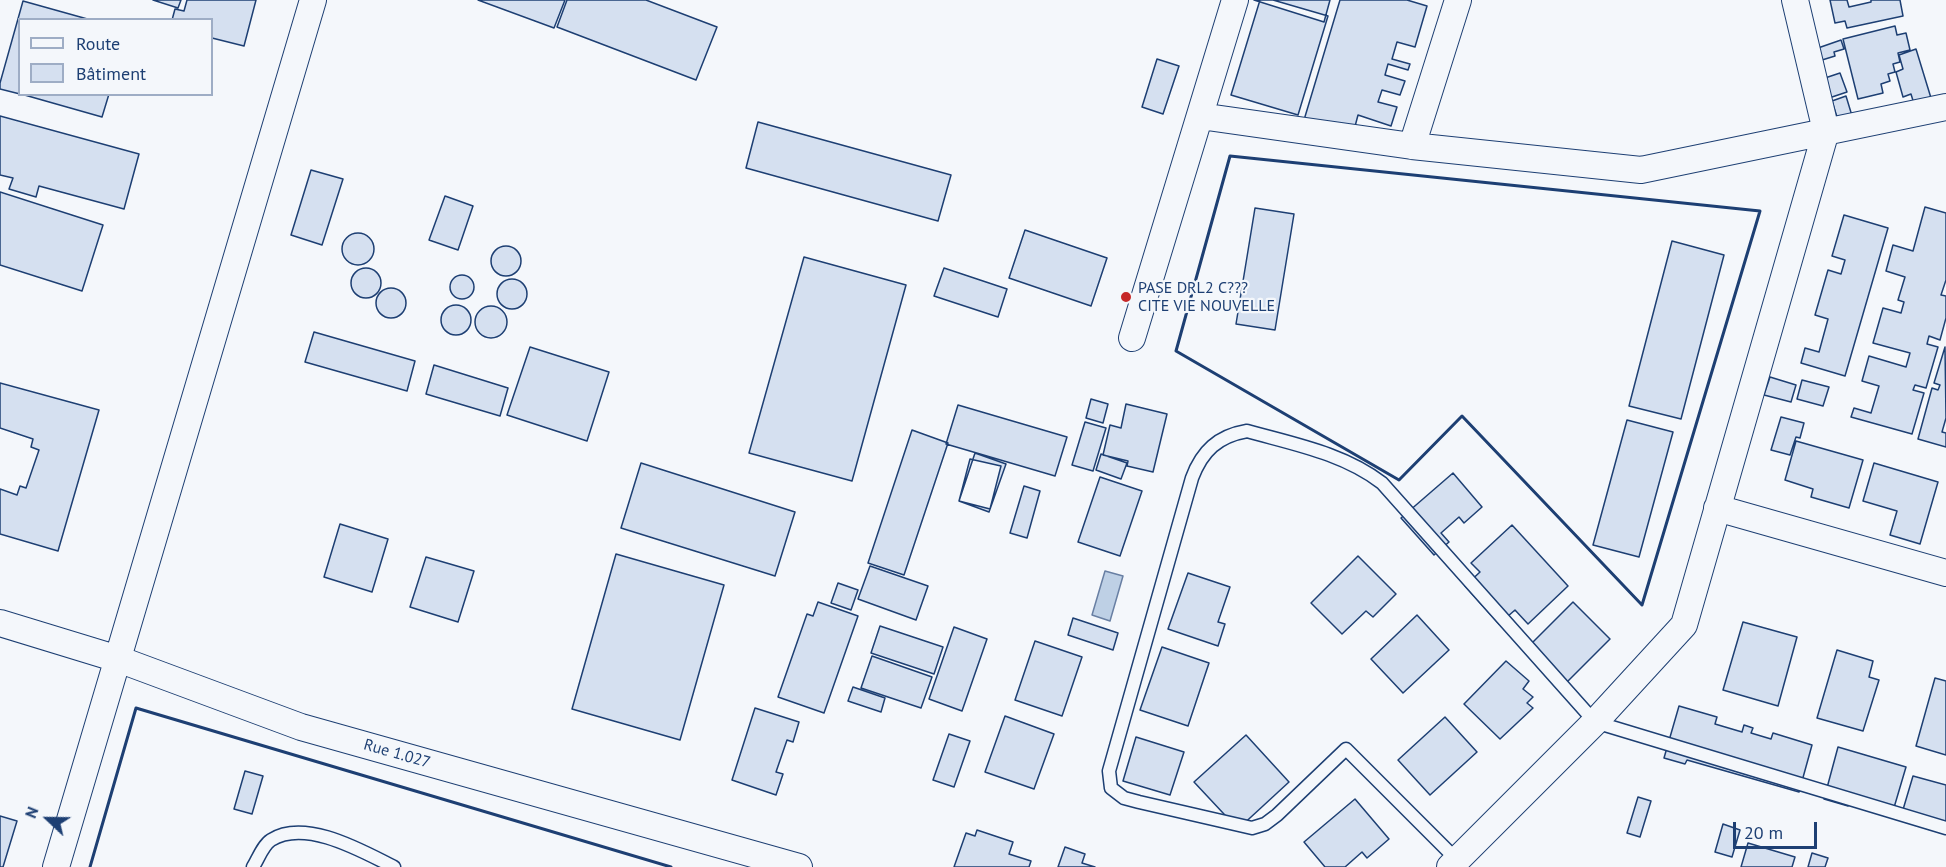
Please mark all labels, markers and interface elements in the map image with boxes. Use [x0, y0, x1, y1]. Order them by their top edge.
legend [18, 18, 213, 96]
text: Route [76, 32, 120, 55]
text: Bâtiment [76, 62, 146, 85]
place label: PASE DRL2 C??? CITE VIE NOUVELLE [1138, 278, 1275, 316]
marker: PASE DRL2 C??? CITE VIE NOUVELLE [1119, 290, 1133, 304]
street label: Rue 1.027 [361, 735, 433, 773]
north arrow [18, 789, 78, 849]
text: N [20, 804, 43, 821]
scale bar [1736, 810, 1820, 848]
text: 20 m [1744, 821, 1783, 844]

